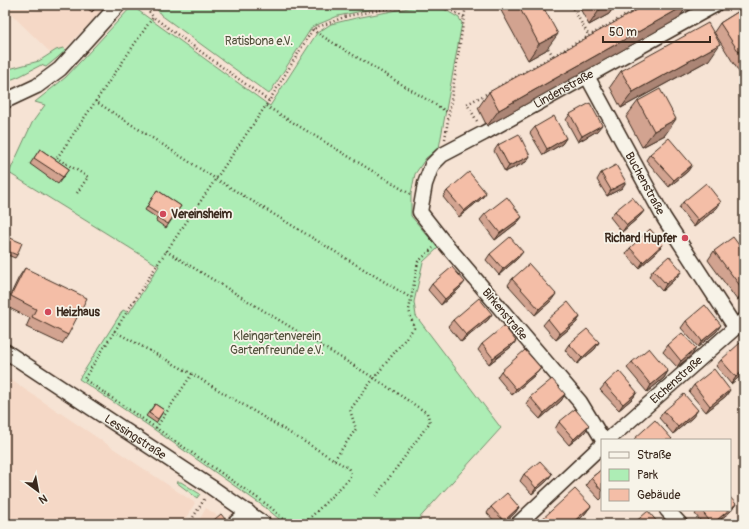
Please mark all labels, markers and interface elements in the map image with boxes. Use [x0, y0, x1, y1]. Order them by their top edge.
scale bar [603, 18, 710, 44]
text: 50 m [609, 25, 637, 40]
park label: Ratisbona e.V. [225, 34, 293, 49]
street label: Lindenstraße [531, 67, 597, 112]
street label: Buchenstraße [622, 149, 668, 218]
place label: Vereinsheim [171, 207, 232, 222]
marker: Vereinsheim [158, 209, 168, 219]
place label: Richard Hupfer [604, 231, 678, 246]
marker: Richard Hupfer [680, 233, 690, 243]
street label: Birkenstraße [479, 285, 531, 343]
place label: Heizhaus [56, 305, 100, 320]
marker: Heizhaus [43, 307, 53, 317]
park label: Kleingartenverein Gartenfreunde e.V. [230, 329, 324, 358]
street label: Eichenstraße [647, 353, 706, 407]
street label: Lessingstraße [101, 412, 169, 463]
legend [601, 439, 731, 511]
text: Straße [637, 448, 671, 463]
text: Park [637, 468, 658, 483]
north arrow [18, 471, 58, 511]
text: Gebäude [637, 488, 681, 503]
text: N [36, 492, 50, 507]

